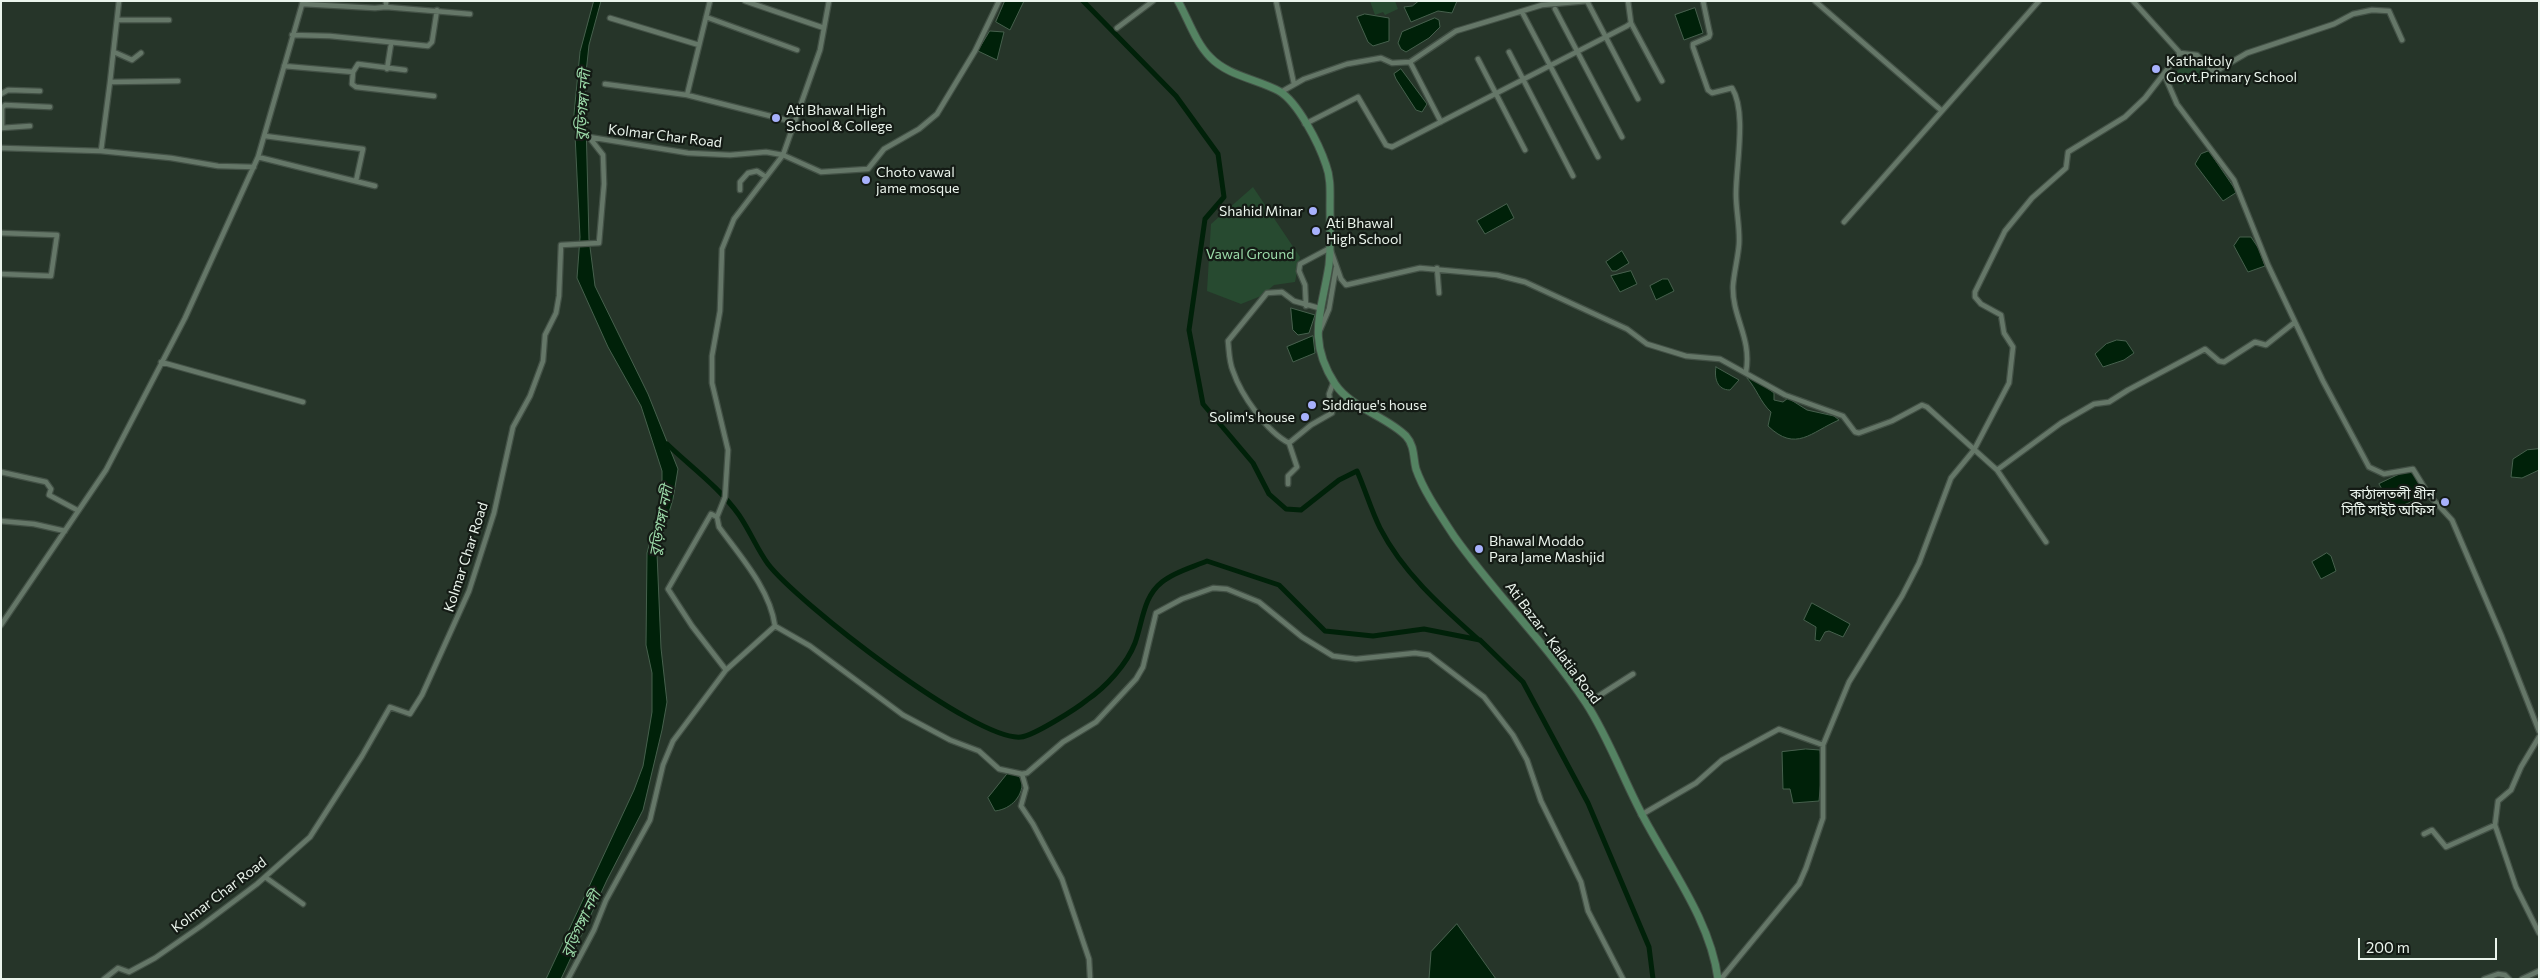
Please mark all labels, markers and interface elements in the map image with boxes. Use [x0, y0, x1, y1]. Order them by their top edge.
place label: Kathaltoly Govt.Primary School [2166, 53, 2297, 85]
marker: Kathaltoly Govt.Primary School [2150, 63, 2162, 75]
water label: বুড়িগঙ্গা নদী [572, 69, 594, 141]
place label: Ati Bhawal High School & College [786, 102, 892, 134]
marker: Ati Bhawal High School & College [770, 112, 782, 124]
street label: Kolmar Char Road [607, 121, 723, 151]
place label: Choto vawal jame mosque [876, 164, 959, 196]
marker: Choto vawal jame mosque [860, 174, 872, 186]
place label: Shahid Minar [1219, 203, 1303, 219]
marker: Shahid Minar [1307, 205, 1319, 217]
place label: Ati Bhawal High School [1326, 215, 1402, 248]
marker: Ati Bhawal High School [1310, 225, 1322, 237]
park label: Vawal Ground [1206, 246, 1294, 262]
place label: Siddique's house [1322, 397, 1427, 413]
marker: Siddique's house [1306, 399, 1318, 411]
place label: Solim's house [1209, 409, 1295, 425]
marker: Solim's house [1299, 411, 1311, 423]
water label: বুড়িগঙ্গা নদী [645, 484, 677, 558]
place label: কাঠালতলী গ্রীন সিটি সাইট অফিস [2342, 486, 2435, 518]
marker: কাঠালতলী গ্রীন সিটি সাইট অফিস [2439, 496, 2451, 508]
street label: Kolmar Char Road [440, 500, 492, 614]
place label: Bhawal Moddo Para Jame Mashjid [1489, 533, 1604, 566]
marker: Bhawal Moddo Para Jame Mashjid [1473, 543, 1485, 555]
street label: Ati Bazar - Kalatia Road [1502, 579, 1604, 707]
street label: Kolmar Char Road [168, 854, 270, 936]
water label: বুড়িগঙ্গা নদী [557, 888, 605, 960]
scale bar [2360, 928, 2499, 960]
text: 200 m [2366, 938, 2410, 956]

